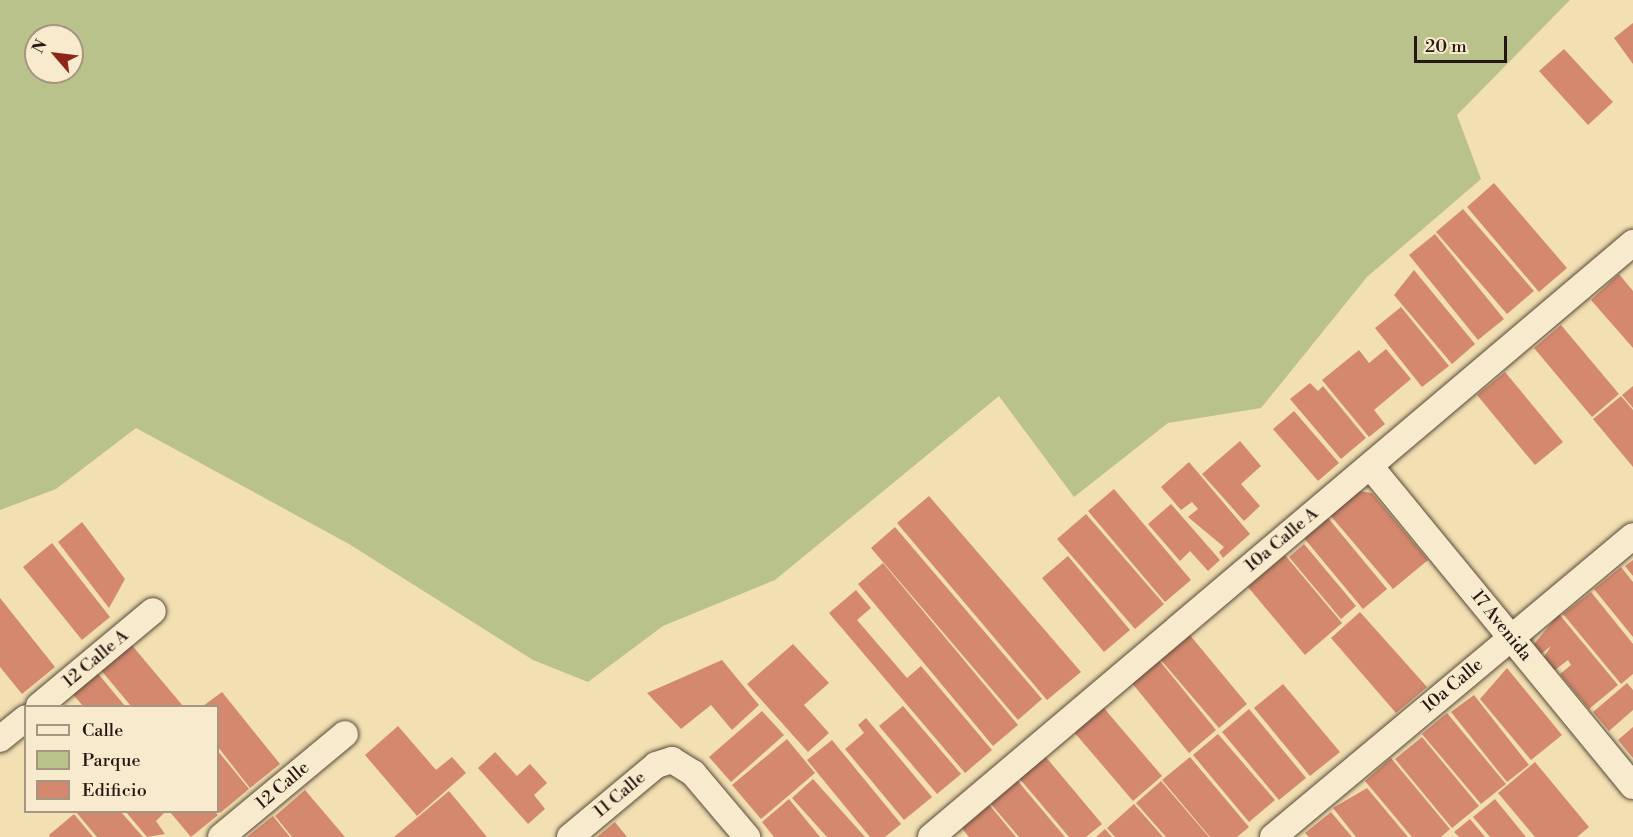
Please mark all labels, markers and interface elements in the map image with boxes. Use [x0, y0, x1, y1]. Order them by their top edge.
north arrow [24, 24, 84, 84]
scale bar [1417, 24, 1510, 62]
text: 20 m [1425, 35, 1467, 58]
text: N [28, 36, 52, 57]
street label: 10a Calle A [1241, 503, 1323, 577]
street label: 17 Avenida [1466, 586, 1536, 666]
street label: 12 Calle A [59, 625, 133, 693]
street label: 10a Calle [1418, 654, 1488, 718]
legend [24, 705, 219, 813]
text: Calle [82, 719, 123, 742]
text: Parque [82, 749, 141, 772]
street label: 12 Calle [252, 757, 314, 815]
street label: 11 Calle [590, 767, 650, 823]
text: Edificio [82, 779, 147, 802]

